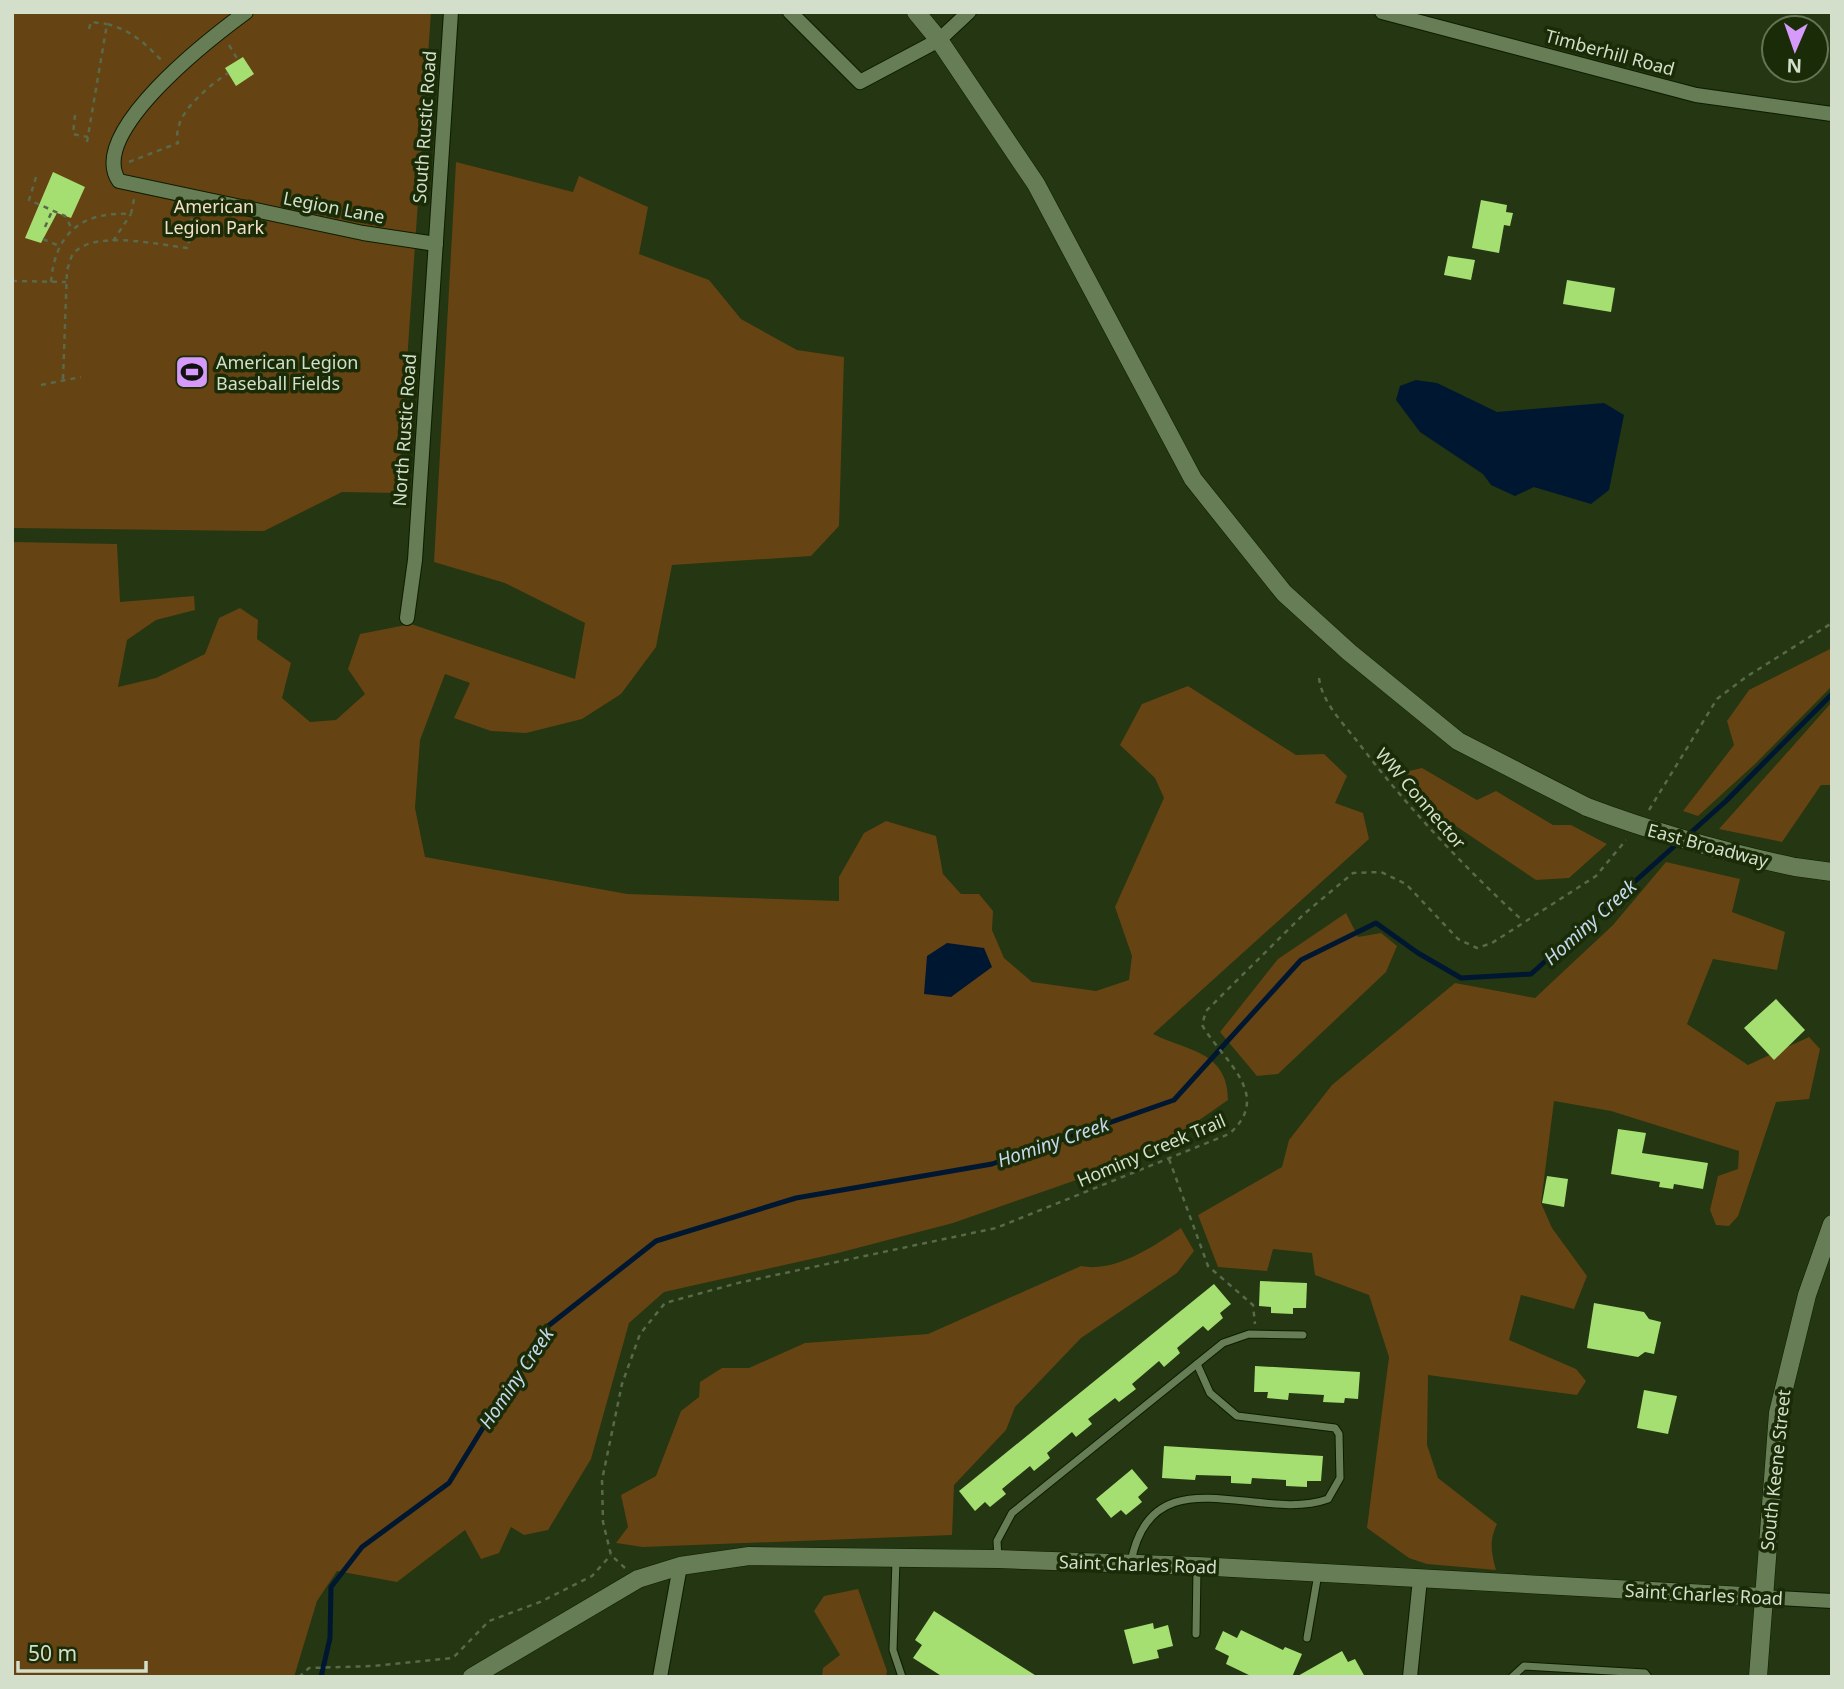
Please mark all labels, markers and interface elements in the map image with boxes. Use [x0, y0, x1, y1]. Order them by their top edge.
north arrow [1760, 14, 1830, 84]
street label: Timberhill Road [1543, 23, 1677, 81]
street label: South Rustic Road [407, 50, 441, 204]
text: N [1786, 53, 1803, 79]
street label: Legion Lane [281, 185, 387, 229]
park label: American Legion Park [164, 194, 264, 239]
place label: American Legion Baseball Fields [216, 350, 358, 395]
sports icon: American Legion Baseball Fields [173, 353, 211, 391]
street label: North Rustic Road [387, 353, 421, 507]
street label: WW Connector [1371, 742, 1472, 854]
street label: East Broadway [1645, 817, 1772, 873]
water label: Hominy Creek [1538, 873, 1642, 971]
street label: Hominy Creek Trail [1073, 1108, 1229, 1192]
water label: Hominy Creek [994, 1111, 1113, 1173]
water label: Hominy Creek [473, 1322, 560, 1434]
street label: South Keene Street [1755, 1388, 1795, 1552]
street label: Saint Charles Road [1058, 1549, 1218, 1579]
street label: Saint Charles Road [1624, 1578, 1784, 1610]
scale bar [18, 1630, 145, 1674]
text: 50 m [28, 1639, 77, 1667]

